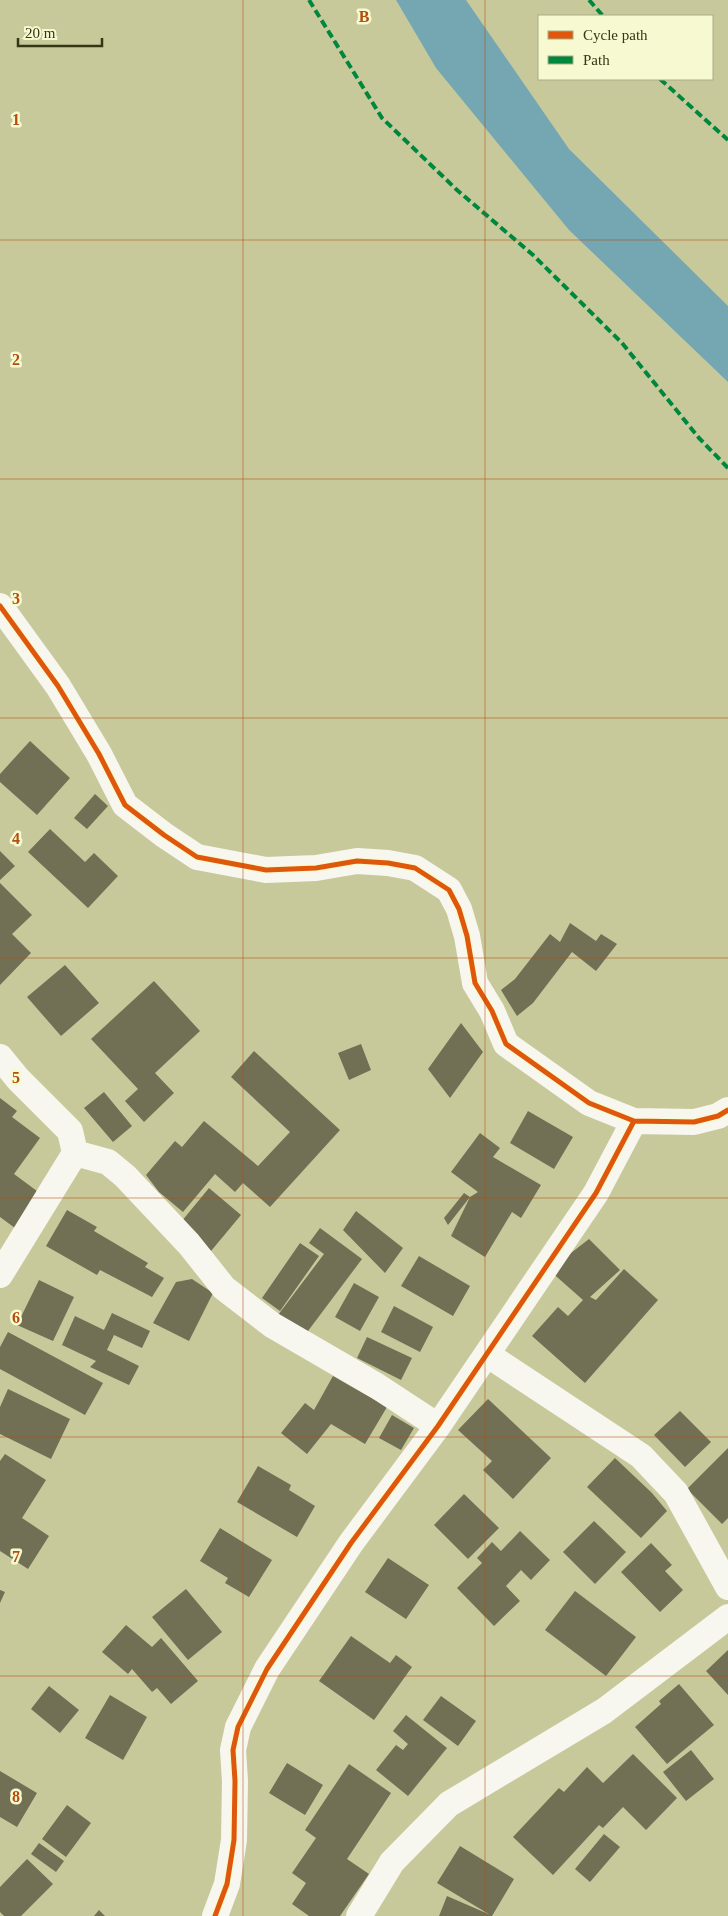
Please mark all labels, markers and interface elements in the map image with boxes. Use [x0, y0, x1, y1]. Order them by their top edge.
text: B [359, 8, 370, 25]
scale bar [18, 15, 101, 47]
legend [538, 15, 713, 80]
text: 20 m [25, 25, 56, 41]
text: Cycle path [583, 27, 648, 43]
text: Path [583, 52, 610, 68]
text: 1 [12, 111, 20, 128]
text: 2 [12, 351, 20, 368]
text: 3 [12, 590, 20, 607]
text: 4 [12, 830, 20, 847]
text: 5 [12, 1069, 20, 1086]
text: 6 [12, 1309, 20, 1326]
text: 7 [12, 1548, 20, 1565]
text: 8 [12, 1788, 20, 1805]

